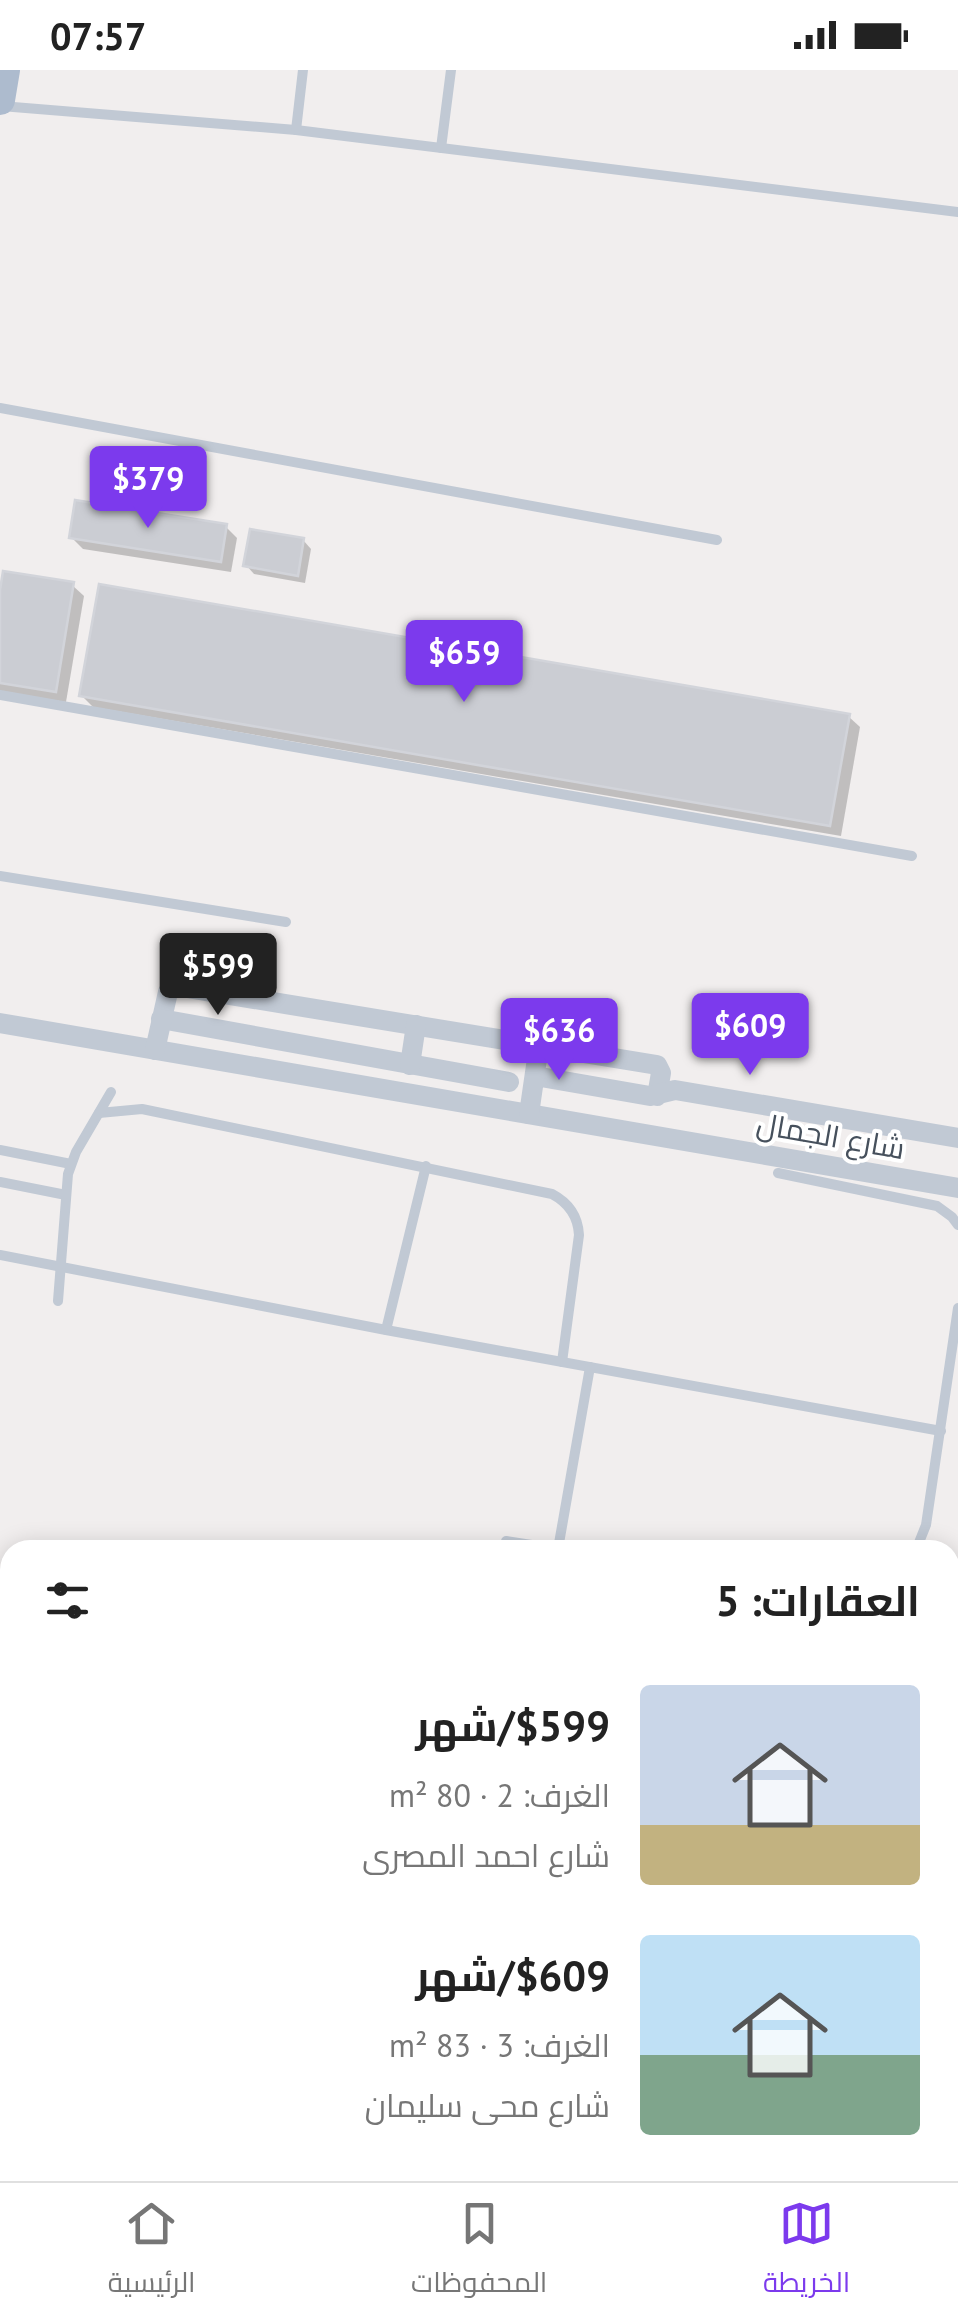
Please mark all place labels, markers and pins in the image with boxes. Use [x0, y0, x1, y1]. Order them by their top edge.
pin: $379 [89, 446, 207, 531]
pin: $659 [405, 620, 523, 705]
pin: $599 [159, 933, 277, 1018]
pin: $609 [691, 993, 809, 1078]
pin: $636 [500, 998, 618, 1083]

